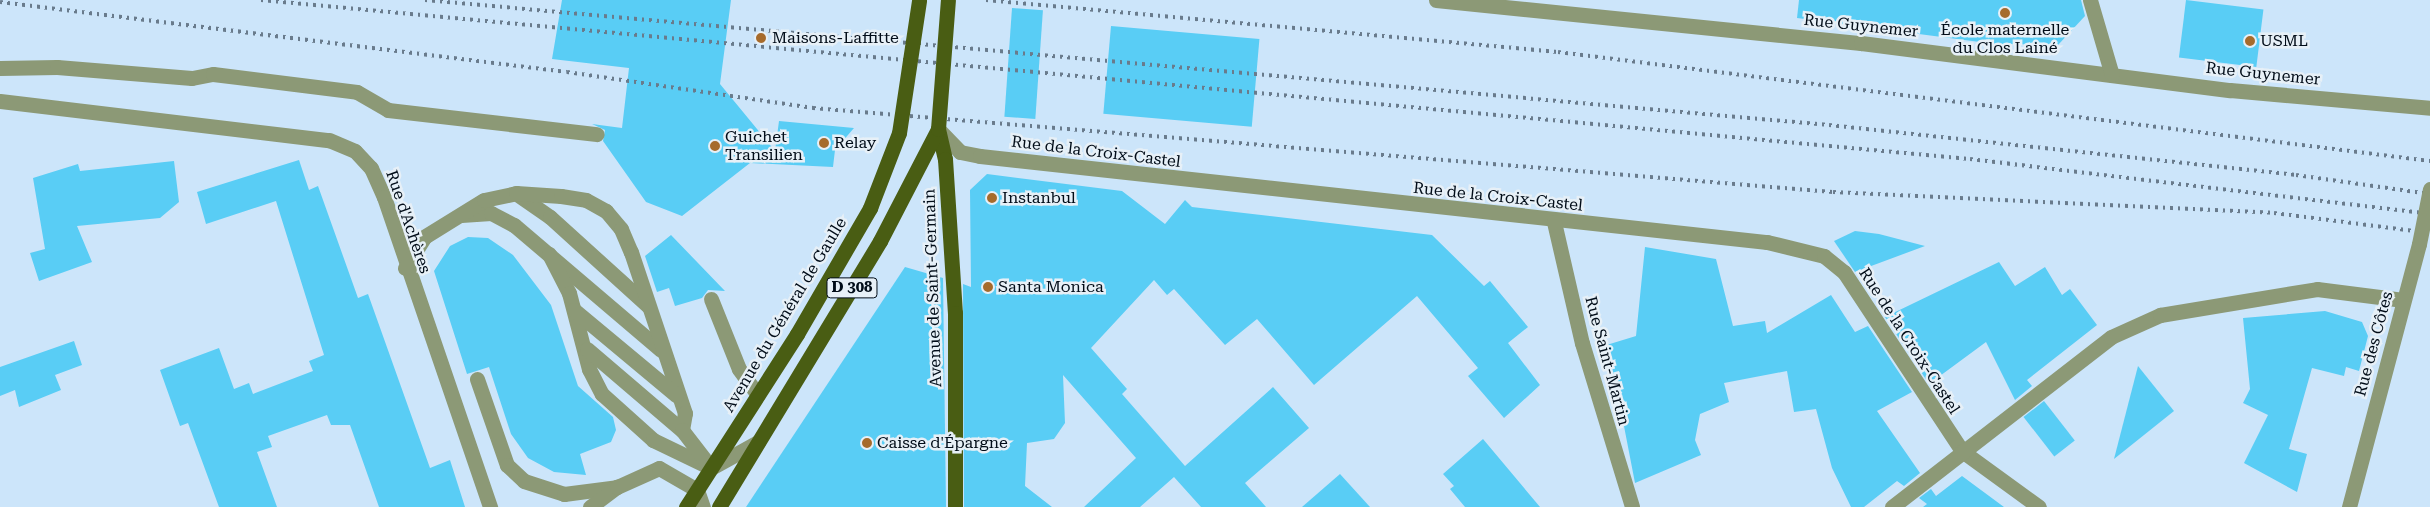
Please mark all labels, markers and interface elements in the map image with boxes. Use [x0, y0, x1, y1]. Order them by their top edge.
marker: École maternelle du Clos Lainé [1999, 7, 2011, 19]
street label: Rue Guynemer [1803, 10, 1919, 42]
place label: École maternelle du Clos Lainé [1941, 20, 2069, 58]
place label: Maisons-Laffitte [772, 28, 899, 48]
marker: Maisons-Laffitte [754, 31, 768, 45]
place label: USML [2260, 31, 2308, 51]
marker: USML [2244, 35, 2256, 47]
street label: Rue Guynemer [2205, 58, 2321, 90]
place label: Guichet Transilien [725, 127, 803, 165]
street label: Rue de la Croix-Castel [1010, 132, 1182, 172]
place label: Relay [834, 133, 876, 153]
marker: Relay [818, 137, 830, 149]
marker: Guichet Transilien [709, 140, 721, 152]
street label: Rue d'Achères [381, 168, 435, 276]
street label: Rue de la Croix-Castel [1412, 179, 1584, 215]
street label: Avenue de Saint-Germain [920, 188, 946, 388]
place label: Instanbul [1002, 188, 1076, 208]
marker: Instanbul [986, 192, 998, 204]
street label: Avenue du Général de Gaulle [719, 214, 851, 416]
street label: Rue de la Croix-Castel [1855, 264, 1963, 418]
road number: D 308 [826, 276, 878, 300]
place label: Santa Monica [998, 277, 1104, 297]
marker: Santa Monica [982, 281, 994, 293]
street label: Rue des Côtes [2351, 289, 2397, 399]
street label: Rue Saint-Martin [1581, 294, 1633, 428]
place label: Caisse d'Épargne [877, 433, 1008, 453]
marker: Caisse d'Épargne [861, 437, 873, 449]

